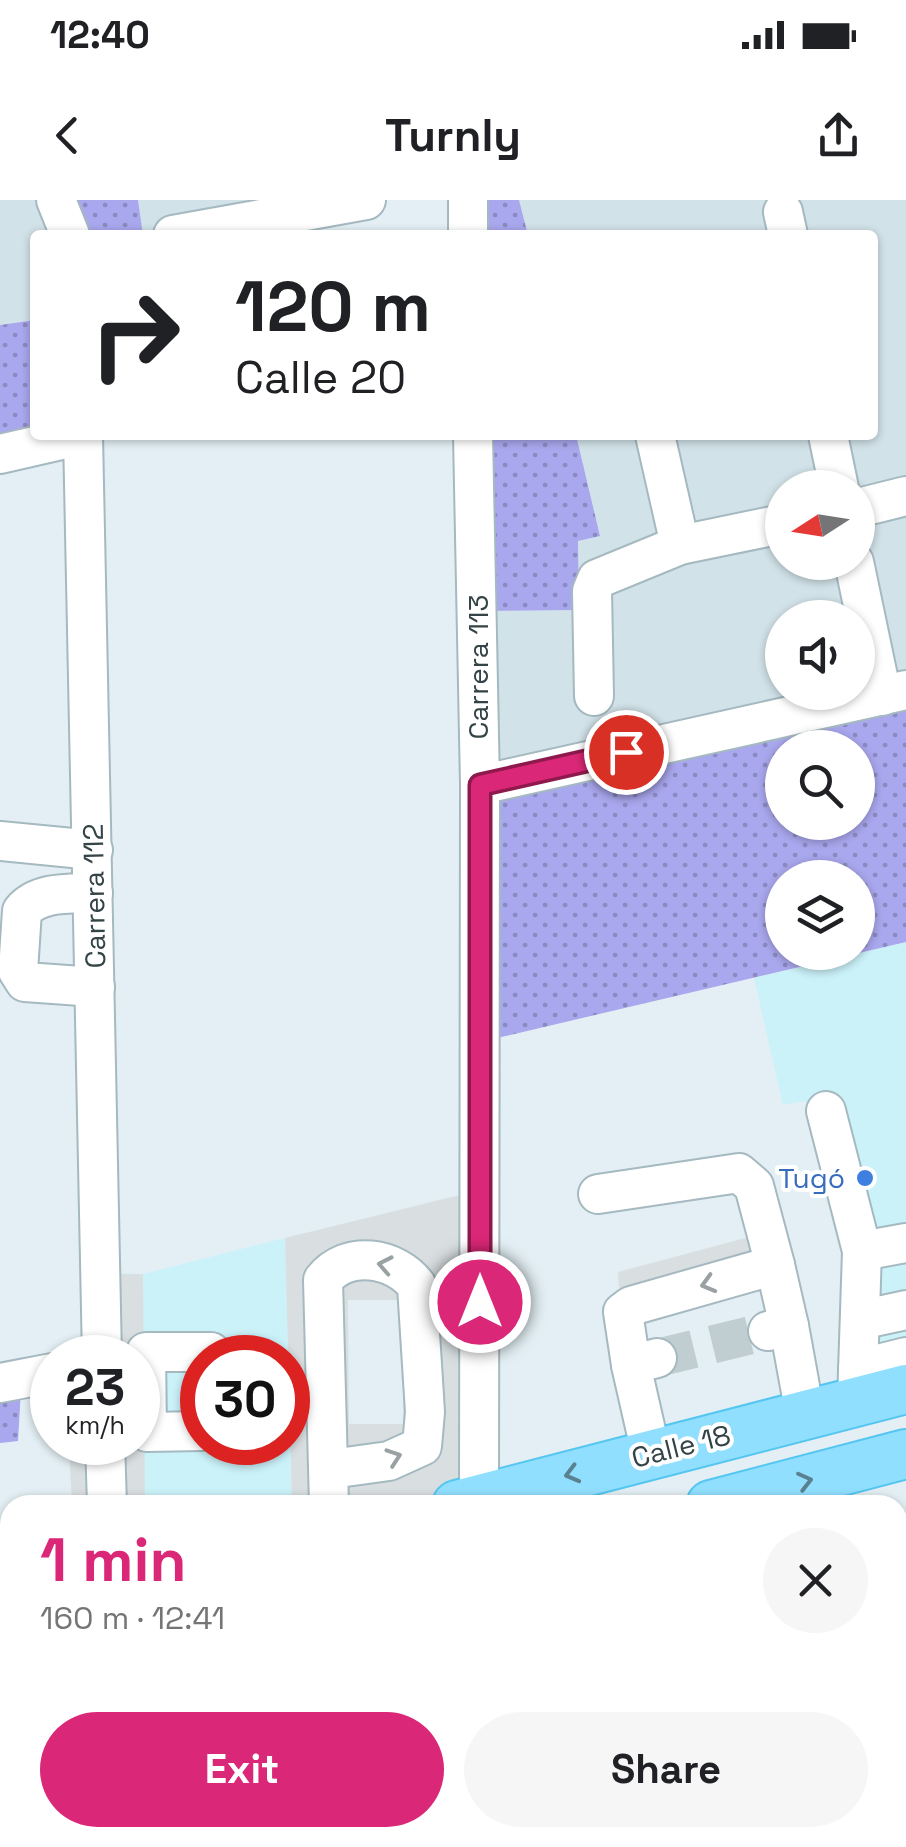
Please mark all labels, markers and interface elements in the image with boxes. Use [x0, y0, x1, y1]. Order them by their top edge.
text: 12:40 [50, 11, 150, 59]
text: Turnly [385, 107, 521, 164]
icon: back [40, 108, 95, 163]
icon: share [811, 108, 866, 163]
text: 120 m [235, 262, 431, 351]
icon: right [70, 270, 200, 400]
text: Calle 20 [235, 349, 406, 406]
north arrow [765, 470, 875, 580]
map controls [765, 470, 875, 970]
street label: Carrera 113 [460, 595, 496, 739]
button: sound [765, 600, 875, 710]
pin [584, 710, 669, 795]
icon: arrive [599, 725, 654, 780]
button: search [765, 730, 875, 840]
street label: Carrera 112 [75, 823, 113, 969]
button: layers [765, 860, 875, 970]
place label: Tugó [778, 1160, 845, 1196]
marker: Tugó [854, 1167, 876, 1189]
position arrow [428, 1250, 532, 1354]
one-way arrow [376, 1255, 393, 1277]
one-way arrow [700, 1272, 717, 1293]
speed limit sign: 30 [180, 1335, 310, 1465]
text: 23 [65, 1356, 125, 1420]
text: km/h [65, 1409, 125, 1441]
street label: Calle 18 [628, 1416, 734, 1476]
one-way arrow [384, 1448, 401, 1469]
one-way arrow [564, 1463, 581, 1484]
one-way arrow [796, 1471, 813, 1492]
text: 1 min [40, 1522, 187, 1599]
button: close [763, 1528, 868, 1633]
text: 160 m · 12:41 [40, 1598, 225, 1638]
button: Exit [40, 1712, 444, 1827]
button: Share [464, 1712, 868, 1827]

